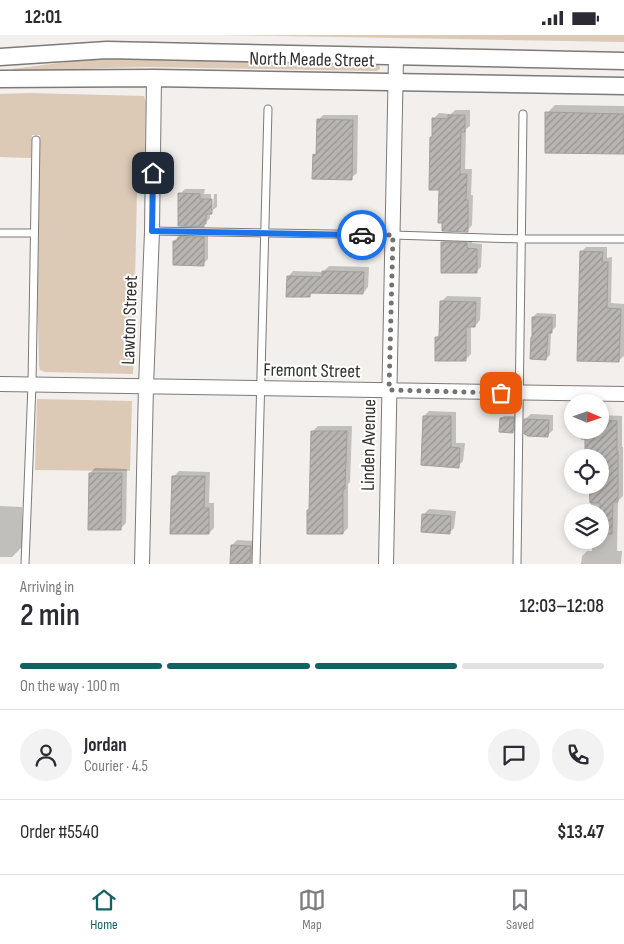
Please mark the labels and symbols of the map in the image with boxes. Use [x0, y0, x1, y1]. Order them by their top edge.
street label: North Meade Street [249, 47, 375, 73]
pin [132, 152, 174, 194]
courier [337, 210, 387, 260]
street label: Lawton Street [117, 275, 143, 365]
street label: Fremont Street [263, 359, 361, 383]
pin [480, 372, 522, 414]
north arrow [564, 394, 609, 439]
street label: Linden Avenue [357, 399, 381, 491]

